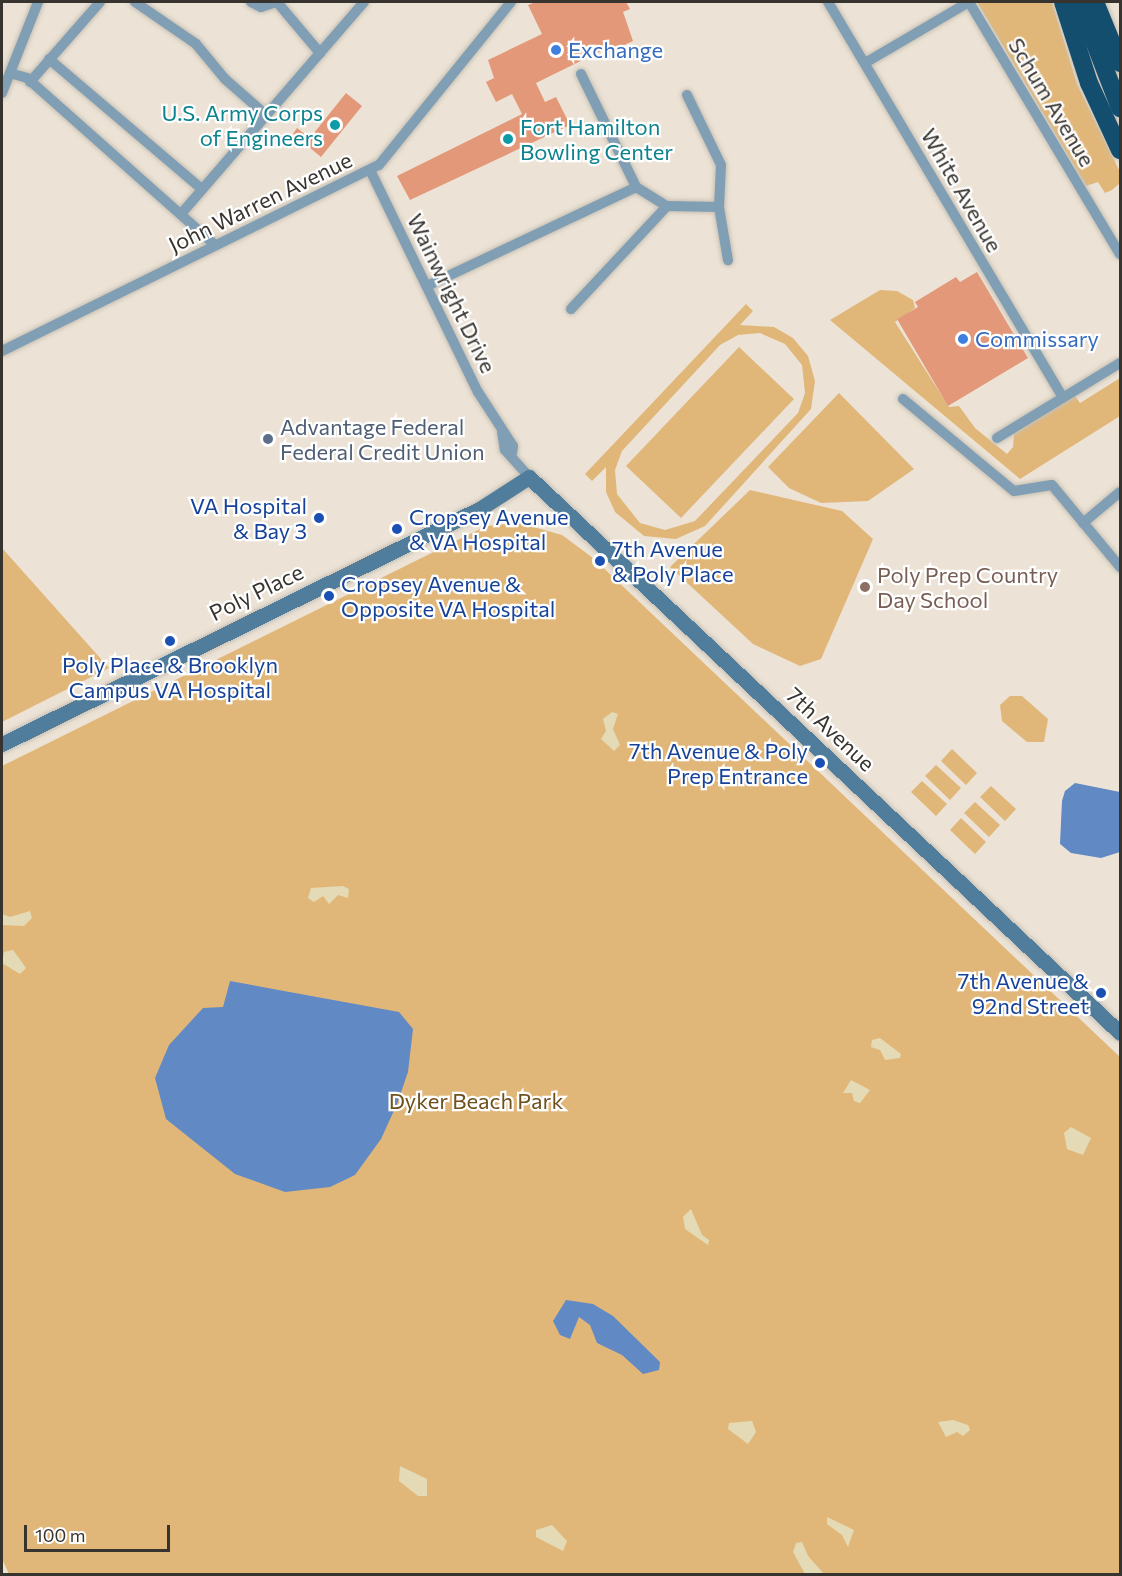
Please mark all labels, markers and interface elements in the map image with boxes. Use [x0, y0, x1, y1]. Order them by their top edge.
street label: Schum Avenue [1003, 33, 1101, 171]
place label: Exchange [568, 37, 663, 63]
marker: Exchange [549, 43, 563, 57]
place label: U.S. Army Corps of Engineers [162, 99, 323, 150]
place label: Fort Hamilton Bowling Center [520, 113, 673, 164]
marker: U.S. Army Corps of Engineers [328, 118, 342, 132]
street label: White Avenue [916, 123, 1008, 257]
marker: Fort Hamilton Bowling Center [501, 132, 515, 146]
street label: John Warren Avenue [164, 146, 356, 258]
street label: Wainwright Drive [402, 209, 502, 377]
place label: Commissary [975, 326, 1099, 352]
marker: Commissary [956, 332, 970, 346]
place label: Advantage Federal Federal Credit Union [280, 413, 485, 464]
marker: Advantage Federal Federal Credit Union [261, 432, 275, 446]
place label: VA Hospital & Bay 3 [190, 492, 307, 544]
place label: Cropsey Avenue & VA Hospital [409, 503, 569, 554]
marker: VA Hospital & Bay 3 [312, 511, 326, 525]
marker: Cropsey Avenue & VA Hospital [390, 522, 404, 536]
place label: 7th Avenue & Poly Place [612, 535, 734, 586]
marker: 7th Avenue & Poly Place [593, 554, 607, 568]
street label: Poly Place [205, 558, 307, 626]
place label: Poly Prep Country Day School [877, 561, 1058, 612]
place label: Cropsey Avenue & Opposite VA Hospital [341, 570, 555, 622]
marker: Poly Prep Country Day School [858, 580, 872, 594]
marker: Cropsey Avenue & Opposite VA Hospital [322, 589, 336, 603]
marker: Poly Place & Brooklyn Campus VA Hospital [163, 634, 177, 648]
place label: Poly Place & Brooklyn Campus VA Hospital [62, 651, 278, 702]
street label: 7th Avenue [781, 682, 881, 776]
place label: 7th Avenue & Poly Prep Entrance [629, 737, 808, 788]
marker: 7th Avenue & Poly Prep Entrance [813, 756, 827, 770]
place label: 7th Avenue & 92nd Street [958, 967, 1089, 1018]
marker: 7th Avenue & 92nd Street [1094, 986, 1108, 1000]
park label: Dyker Beach Park [389, 1088, 563, 1114]
scale bar [27, 1513, 172, 1551]
text: 100 m [35, 1524, 85, 1546]

